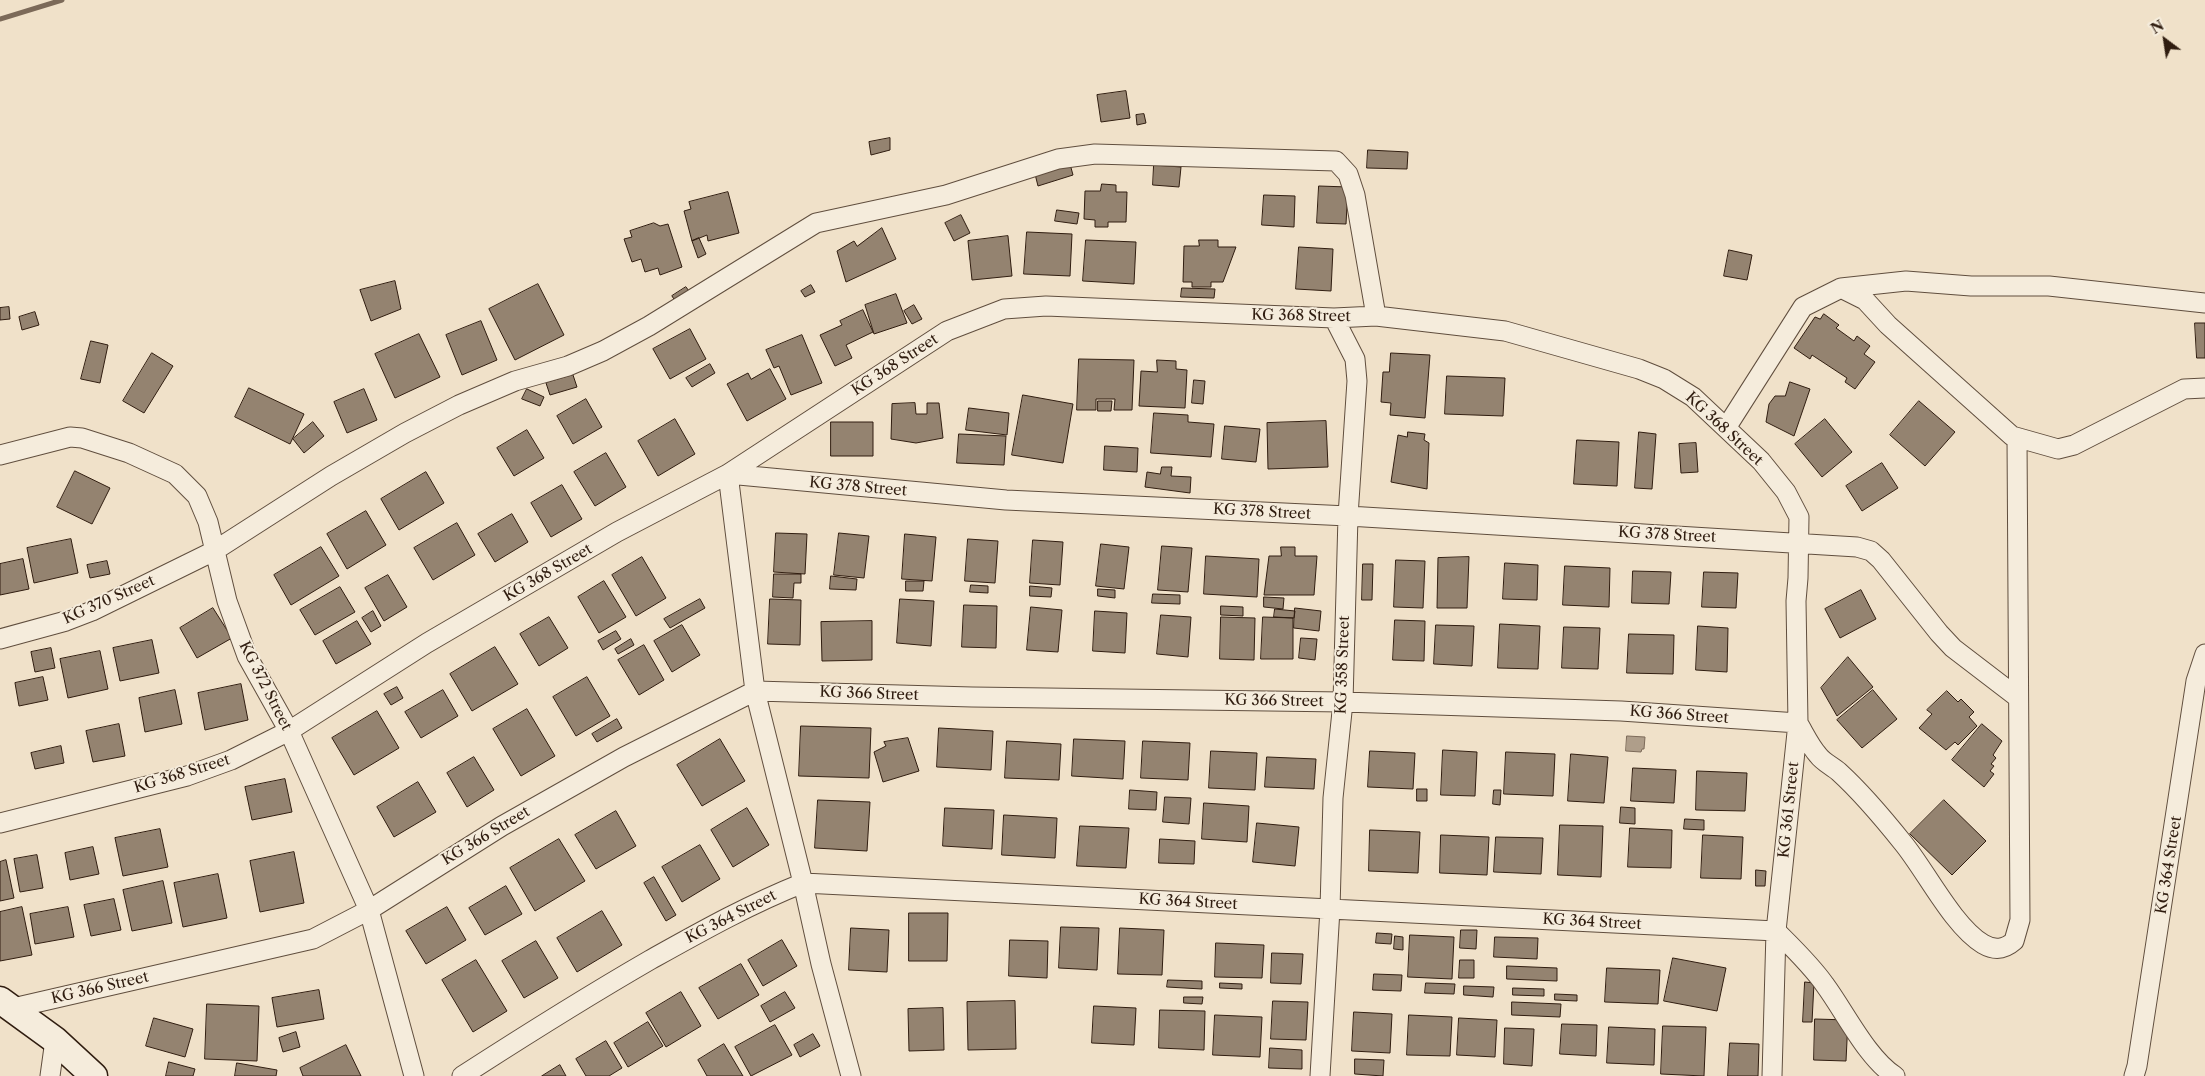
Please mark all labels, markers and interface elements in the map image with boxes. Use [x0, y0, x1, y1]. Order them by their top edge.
north arrow [2140, 15, 2190, 65]
text: N [2147, 16, 2167, 38]
street label: KG 368 Street [1251, 306, 1351, 326]
street label: KG 368 Street [848, 330, 942, 400]
street label: KG 368 Street [1682, 389, 1766, 469]
street label: KG 378 Street [808, 474, 908, 500]
street label: KG 378 Street [1213, 500, 1311, 524]
street label: KG 378 Street [1618, 523, 1716, 547]
street label: KG 368 Street [500, 540, 596, 606]
street label: KG 370 Street [60, 572, 158, 628]
street label: KG 358 Street [1332, 615, 1354, 715]
street label: KG 372 Street [235, 638, 295, 734]
street label: KG 366 Street [819, 683, 919, 705]
street label: KG 366 Street [1224, 691, 1324, 711]
street label: KG 366 Street [1629, 703, 1729, 727]
street label: KG 368 Street [132, 751, 232, 797]
street label: KG 361 Street [1775, 761, 1803, 859]
street label: KG 366 Street [439, 803, 533, 869]
street label: KG 364 Street [2152, 815, 2186, 915]
street label: KG 364 Street [683, 886, 779, 948]
street label: KG 364 Street [1138, 890, 1238, 914]
street label: KG 364 Street [1542, 910, 1642, 934]
street label: KG 366 Street [50, 968, 150, 1008]

